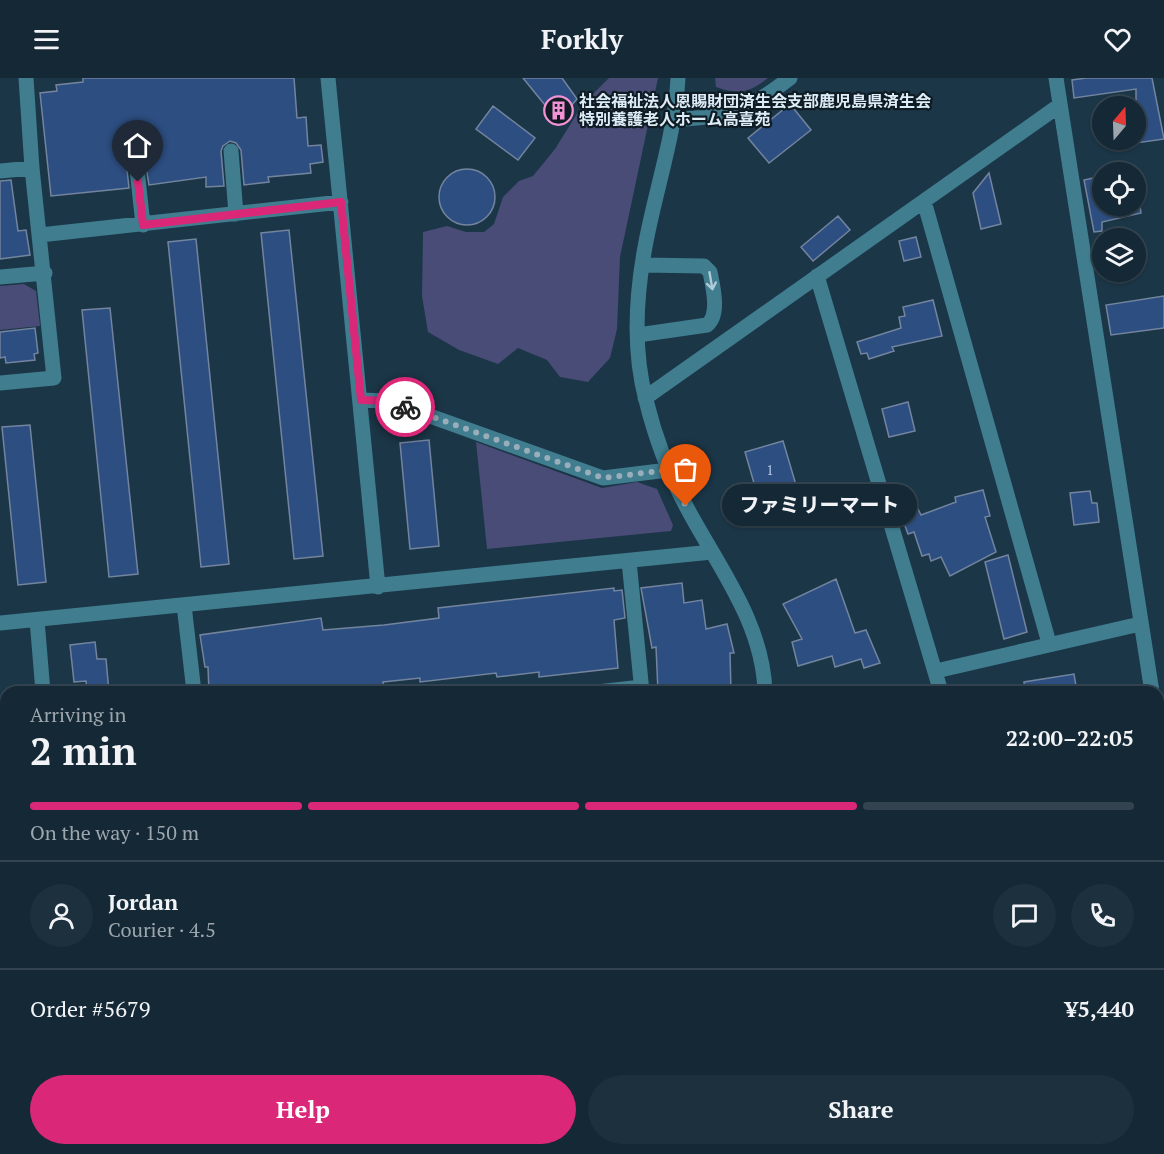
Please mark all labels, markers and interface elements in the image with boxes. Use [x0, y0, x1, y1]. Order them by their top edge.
text: Forkly [541, 21, 623, 57]
icon: menu [30, 23, 63, 56]
icon: heart [1101, 23, 1134, 56]
place label: 社会福祉法人恩賜財団済生会支部鹿児島県済生会 特別養護老人ホーム高喜苑 [579, 90, 931, 130]
building icon: 社会福祉法人恩賜財団済生会支部鹿児島県済生会 特別養護老人ホーム高喜苑 [542, 94, 574, 126]
north arrow [1092, 96, 1146, 150]
map controls [1092, 96, 1146, 282]
pin [112, 120, 163, 182]
icon: home [121, 129, 154, 162]
button: locate [1092, 162, 1146, 216]
button: layers [1092, 228, 1146, 282]
one-way arrow [706, 271, 717, 290]
courier [375, 377, 435, 437]
icon: bike [389, 391, 422, 424]
pin [660, 444, 711, 506]
icon: bag [669, 453, 702, 486]
house number: 1 [766, 460, 774, 479]
callout: ファミリーマート [722, 485, 917, 527]
text: ファミリーマート [740, 491, 900, 518]
text: Arriving in [30, 701, 126, 728]
text: 22:00–22:05 [1006, 723, 1134, 752]
text: 2 min [30, 724, 137, 776]
text: On the way · 150 m [30, 819, 199, 846]
button: person [30, 884, 93, 947]
button: chat [993, 884, 1056, 947]
button: phone [1071, 884, 1134, 947]
text: Jordan [108, 887, 178, 916]
text: Courier · 4.5 [108, 916, 216, 943]
text: Order #5679 [30, 994, 150, 1023]
text: ¥5,440 [1065, 994, 1134, 1023]
button: Help [30, 1075, 576, 1144]
button: Share [588, 1075, 1134, 1144]

